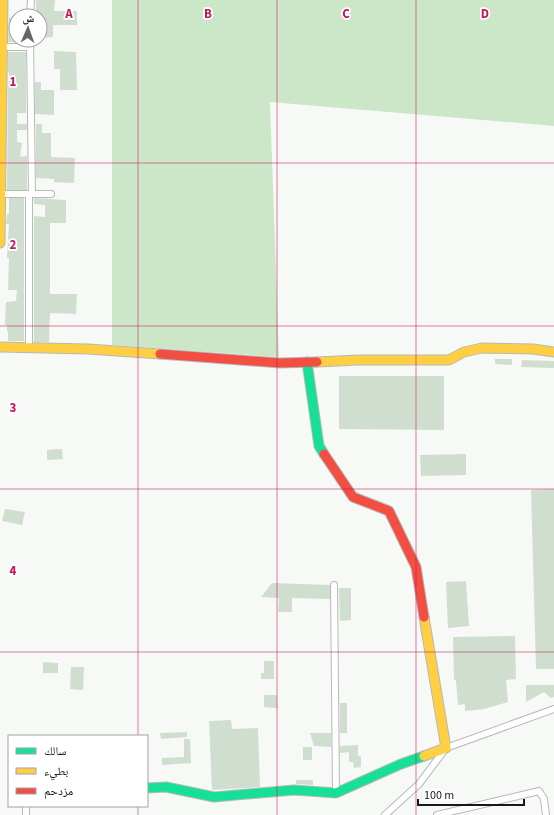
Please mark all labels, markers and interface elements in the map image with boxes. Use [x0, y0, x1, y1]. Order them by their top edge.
text: A [64, 5, 73, 23]
text: B [204, 5, 212, 23]
text: C [342, 5, 350, 23]
text: D [481, 5, 489, 23]
north arrow [8, 8, 48, 48]
text: ش [22, 11, 35, 26]
text: 1 [10, 73, 17, 91]
text: 2 [10, 236, 17, 254]
text: 3 [10, 399, 17, 417]
text: 4 [10, 562, 17, 580]
legend [8, 735, 148, 807]
text: سالك [44, 743, 66, 760]
text: بطيء [44, 763, 68, 781]
scale bar [418, 781, 524, 807]
text: مزدحم [44, 783, 73, 800]
text: 100 m [424, 787, 454, 804]

